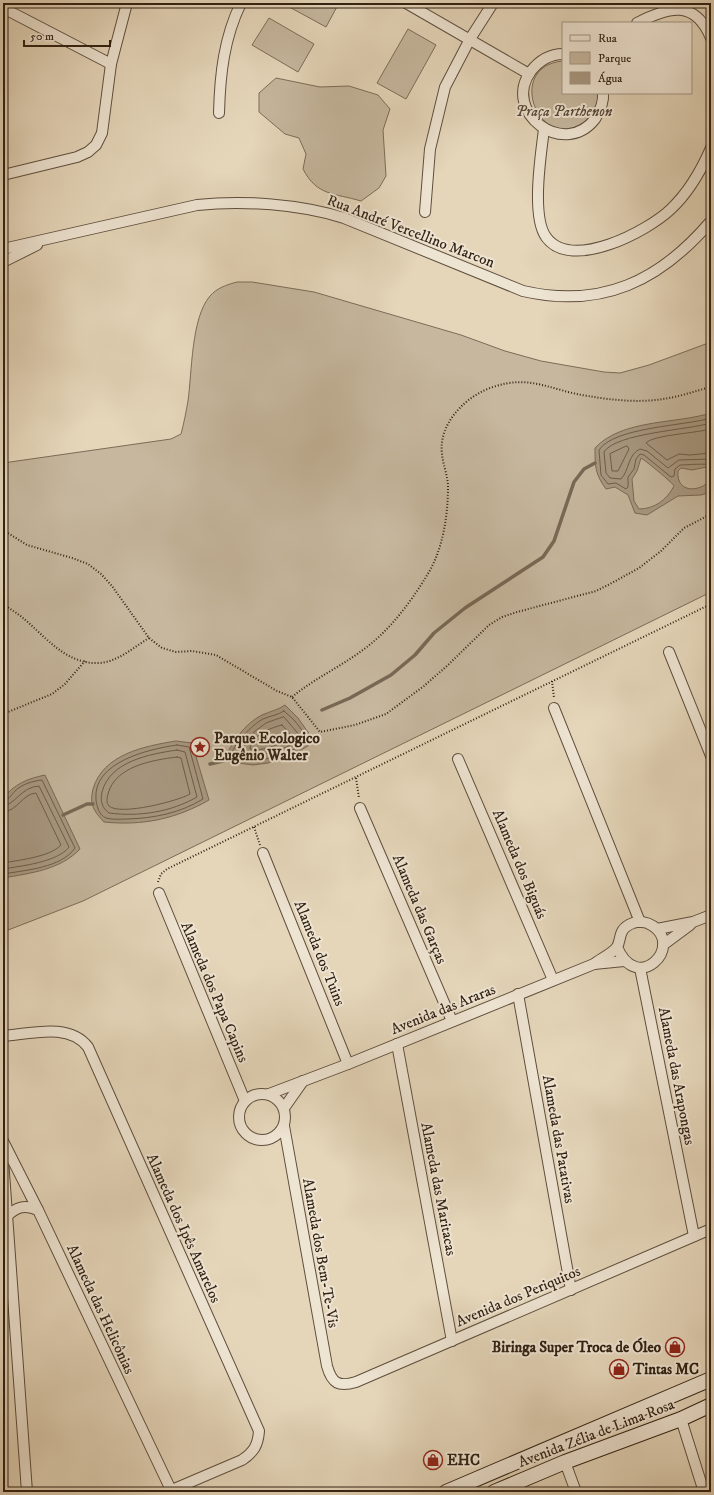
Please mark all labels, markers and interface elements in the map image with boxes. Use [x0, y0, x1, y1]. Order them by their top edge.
scale bar [24, 22, 110, 48]
legend [562, 22, 692, 94]
text: 50 m [30, 29, 54, 44]
text: Rua [598, 31, 618, 46]
text: Parque [598, 51, 631, 66]
text: Água [598, 71, 623, 86]
park label: Praça Parthenon [516, 102, 613, 121]
street label: Rua André Vercellino Marcon [324, 191, 498, 272]
place label: Parque Ecologico Eugênio Walter [214, 729, 320, 765]
place icon: Parque Ecologico Eugênio Walter [189, 736, 211, 758]
street label: Alameda dos Biguás [488, 807, 551, 922]
street label: Alameda das Garças [388, 852, 451, 967]
street label: Alameda dos Tuins [290, 898, 349, 1009]
street label: Alameda dos Papa Capins [176, 919, 253, 1065]
street label: Avenida das Araras [388, 980, 498, 1039]
street label: Alameda das Arapongas [654, 1006, 699, 1147]
street label: Alameda das Patativas [538, 1073, 579, 1205]
street label: Alameda das Maritacas [416, 1121, 461, 1257]
street label: Alameda dos Ipês Amarelos [142, 1150, 225, 1306]
street label: Alameda dos Bem-Te-Vis [298, 1177, 343, 1329]
street label: Alameda das Helicônias [62, 1241, 139, 1377]
street label: Avenida dos Periquitos [453, 1262, 583, 1331]
shop icon: Biringa Super Troca de Óleo [664, 1336, 686, 1358]
place label: Biringa Super Troca de Óleo [492, 1337, 662, 1357]
shop icon: Tintas MC [608, 1358, 630, 1380]
place label: Tintas MC [632, 1360, 699, 1379]
street label: Avenida Zélia de Lima Rosa [515, 1395, 677, 1472]
shop icon: EHC [422, 1449, 444, 1471]
place label: EHC [447, 1451, 480, 1470]

